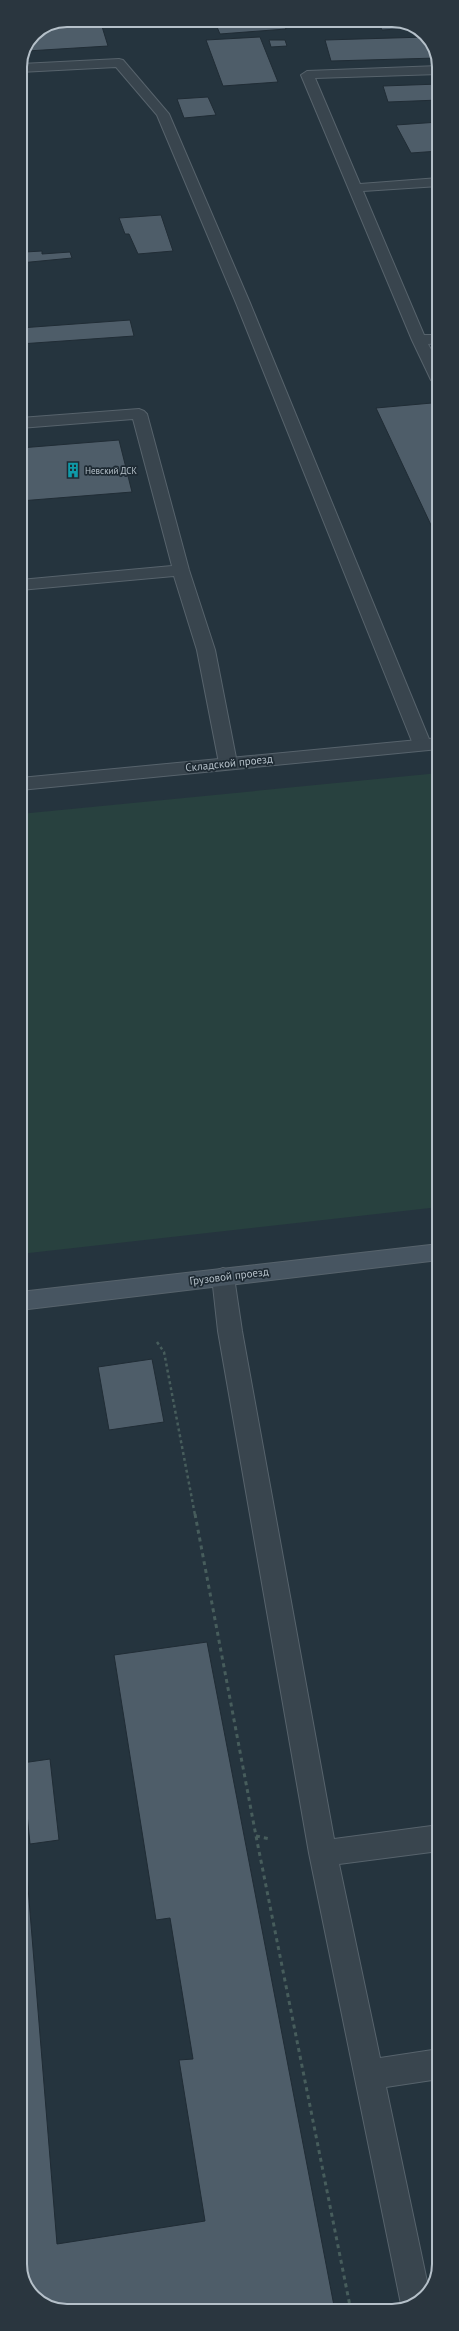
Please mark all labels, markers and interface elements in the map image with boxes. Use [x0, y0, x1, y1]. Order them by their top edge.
building icon: Невский ДСК [64, 461, 82, 479]
place label: Невский ДСК [85, 465, 137, 476]
street label: Складской проезд [185, 751, 273, 775]
street label: Грузовой проезд [189, 1264, 269, 1288]

